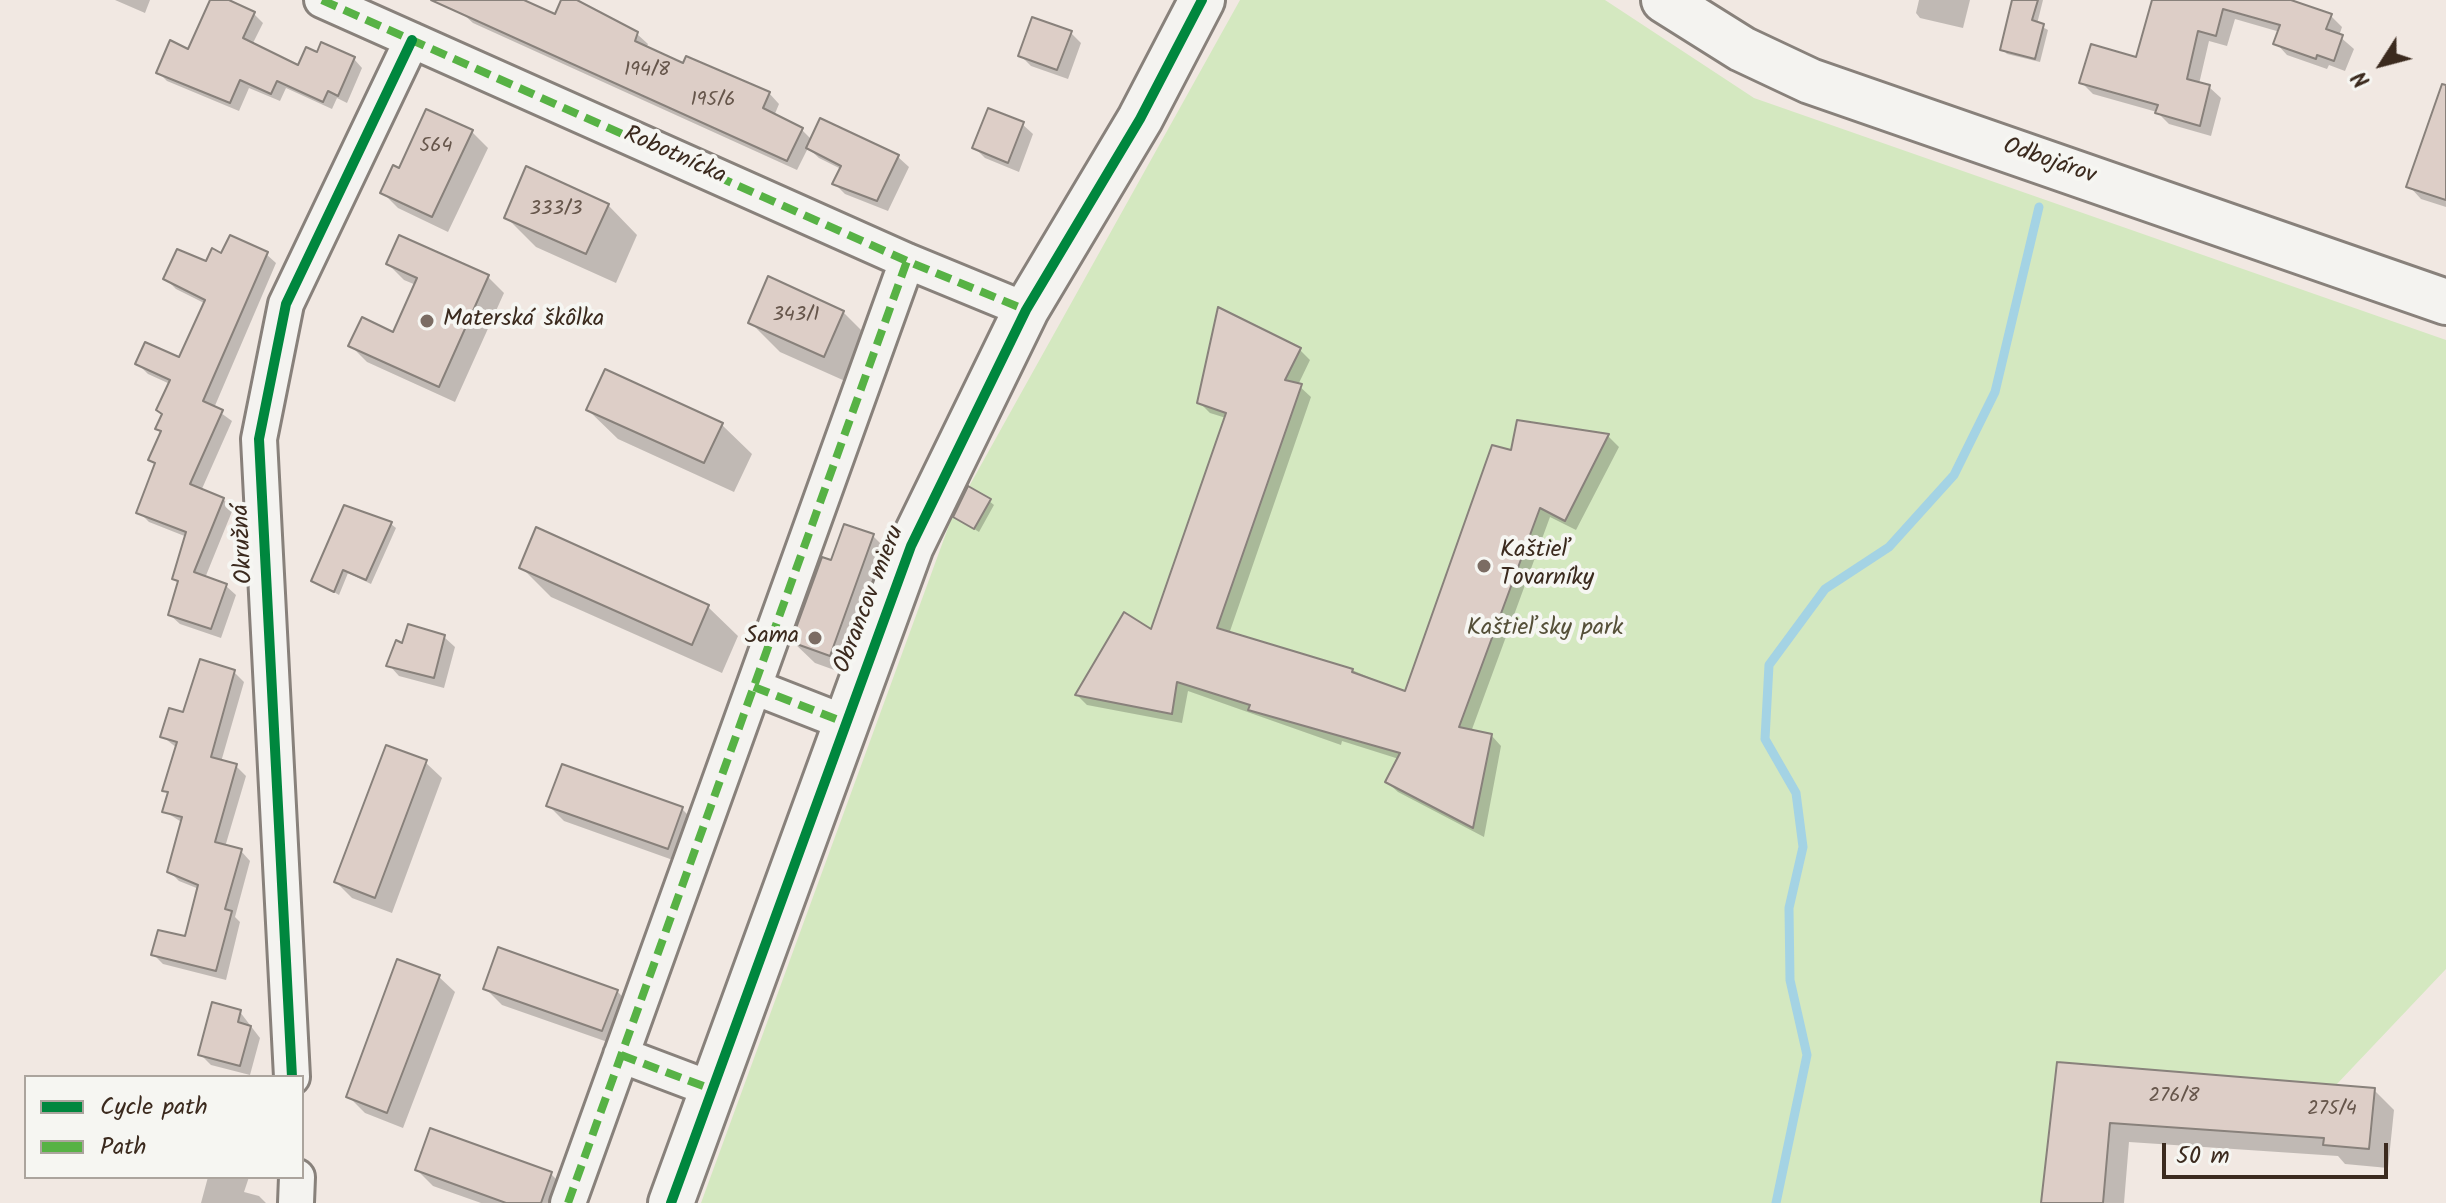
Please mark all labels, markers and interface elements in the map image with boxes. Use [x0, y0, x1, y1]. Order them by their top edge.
north arrow [2342, 24, 2422, 104]
house number: 194/8 [624, 60, 670, 84]
text: N [2344, 63, 2380, 94]
house number: 195/6 [691, 90, 735, 114]
street label: Robotnícka [618, 122, 730, 192]
street label: Odbojárov [1999, 134, 2099, 192]
house number: 564 [420, 136, 452, 160]
house number: 333/3 [530, 199, 582, 223]
house number: 343/1 [772, 305, 820, 329]
place label: Materská škôlka [443, 307, 604, 335]
marker: Materská škôlka [418, 312, 436, 330]
street label: Okružná [229, 503, 261, 585]
street label: Obrancov mieru [830, 522, 912, 678]
place label: Kaštieľ Tovarníky [1500, 538, 1594, 594]
marker: Kaštieľ Tovarníky [1475, 557, 1493, 575]
park label: Kaštieľsky park [1467, 616, 1623, 644]
place label: Sama [745, 624, 799, 652]
marker: Sama [806, 629, 824, 647]
legend [24, 1075, 304, 1179]
house number: 276/8 [2148, 1086, 2200, 1110]
text: Cycle path [100, 1088, 208, 1127]
house number: 275/4 [2307, 1099, 2357, 1123]
scale bar [2166, 1127, 2392, 1177]
text: Path [100, 1128, 146, 1167]
text: 50 m [2176, 1137, 2230, 1176]

